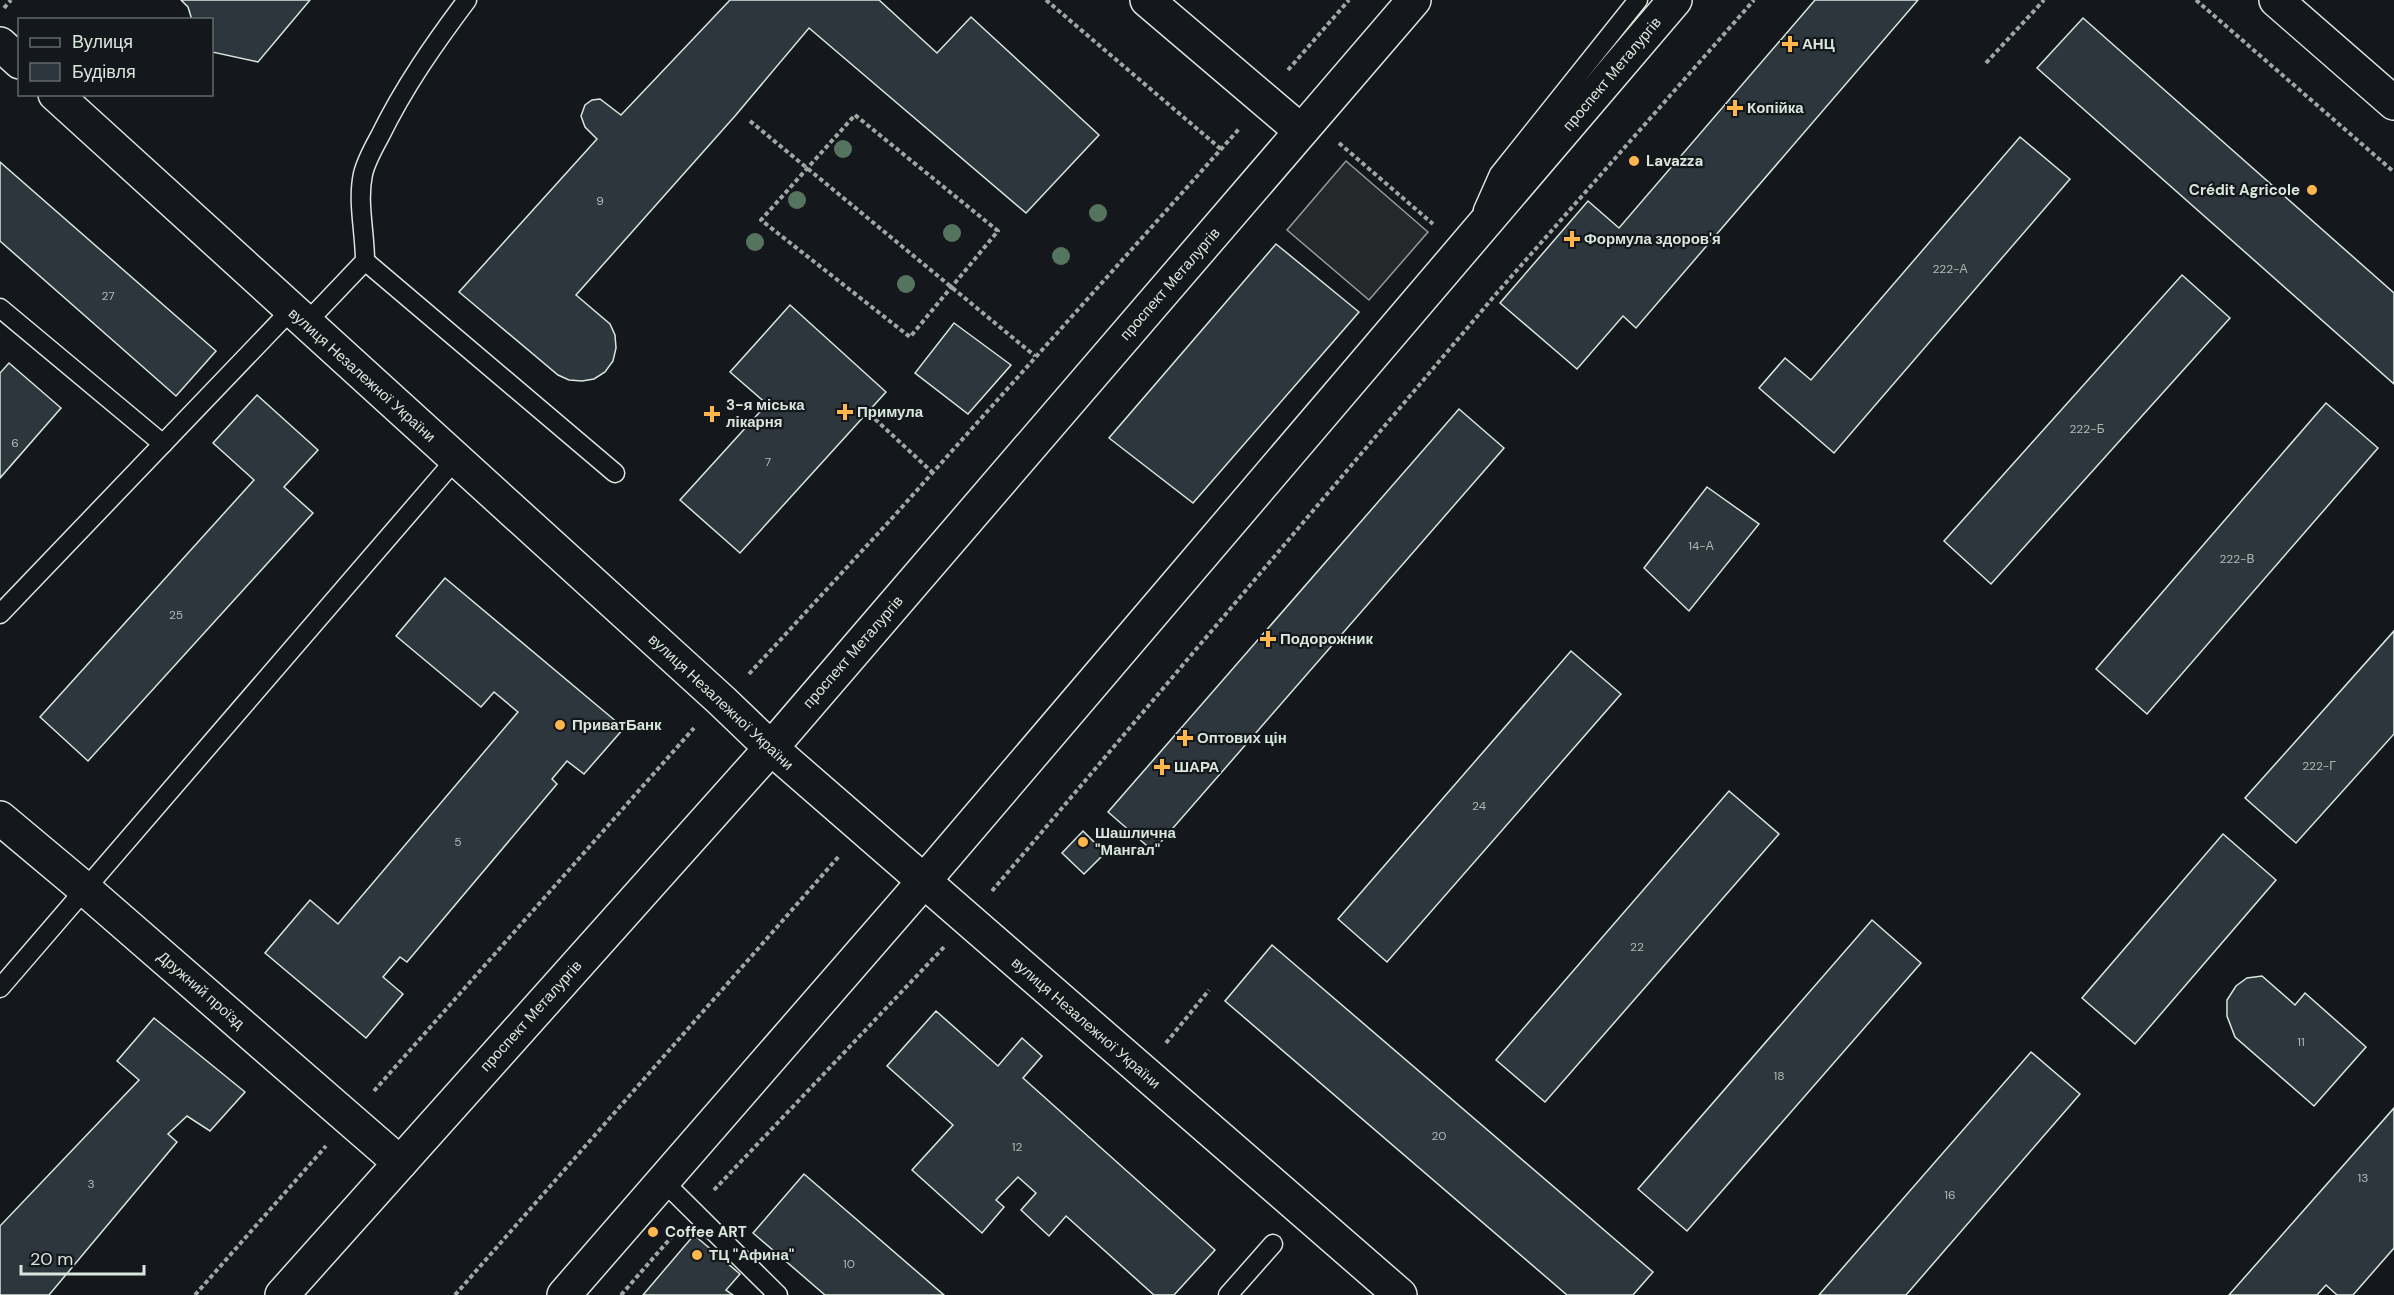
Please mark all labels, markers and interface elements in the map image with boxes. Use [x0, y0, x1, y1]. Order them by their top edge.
street label: проспект Металургів [1558, 13, 1666, 135]
legend [18, 18, 213, 96]
text: Вулиця [72, 30, 133, 54]
place label: АНЦ [1802, 34, 1835, 54]
marker: АНЦ [1783, 37, 1797, 51]
text: Будівля [72, 60, 136, 84]
place label: Копійка [1747, 98, 1804, 118]
marker: Копійка [1728, 101, 1742, 115]
place label: Lavazza [1646, 151, 1703, 171]
marker: Lavazza [1627, 154, 1641, 168]
place label: Crédit Agricole [2189, 180, 2300, 200]
marker: Crédit Agricole [2305, 183, 2319, 197]
house number: 9 [596, 193, 604, 209]
street label: проспект Металургів [1116, 223, 1225, 345]
place label: Формула здоров'я [1584, 229, 1721, 249]
marker: Формула здоров'я [1565, 232, 1579, 246]
house number: 222-А [1932, 261, 1968, 277]
house number: 27 [101, 288, 115, 304]
street label: вулиця Незалежної України [284, 304, 440, 446]
place label: 3-я міська лікарня [726, 395, 805, 432]
place label: Примула [857, 402, 924, 422]
marker: 3-я міська лікарня [703, 405, 721, 423]
marker: Примула [838, 405, 852, 419]
house number: 222-Б [2069, 421, 2105, 437]
house number: 6 [11, 435, 19, 451]
house number: 7 [765, 454, 771, 470]
house number: 14-А [1688, 538, 1714, 554]
house number: 222-В [2219, 551, 2255, 567]
street label: проспект Металургів [799, 591, 908, 713]
house number: 25 [169, 607, 183, 623]
street label: вулиця Незалежної України [644, 629, 798, 775]
place label: Подорожник [1280, 629, 1373, 649]
marker: Подорожник [1261, 632, 1275, 646]
place label: ПриватБанк [572, 715, 662, 735]
marker: ПриватБанк [553, 718, 567, 732]
place label: Оптових цін [1197, 728, 1287, 748]
marker: Оптових цін [1178, 731, 1192, 745]
place label: ШАРА [1174, 757, 1220, 777]
house number: 222-Г [2302, 758, 2336, 774]
marker: ШАРА [1155, 760, 1169, 774]
house number: 24 [1472, 798, 1486, 814]
place label: Шашлична "Мангал" [1095, 823, 1176, 860]
house number: 5 [454, 834, 462, 850]
marker: Шашлична "Мангал" [1076, 835, 1090, 849]
house number: 22 [1630, 939, 1644, 955]
street label: Дружний проїзд [153, 947, 249, 1034]
street label: вулиця Незалежної України [1007, 953, 1165, 1093]
street label: проспект Металургів [476, 956, 586, 1076]
house number: 11 [2297, 1034, 2305, 1050]
house number: 18 [1773, 1068, 1785, 1084]
house number: 20 [1431, 1128, 1447, 1144]
house number: 12 [1012, 1139, 1022, 1155]
house number: 13 [2358, 1170, 2368, 1186]
house number: 3 [87, 1176, 95, 1192]
house number: 16 [1944, 1187, 1956, 1203]
place label: Coffee ART [665, 1222, 747, 1242]
marker: Coffee ART [646, 1225, 660, 1239]
scale bar [21, 1238, 144, 1276]
place label: ТЦ "Афина" [709, 1245, 794, 1265]
text: 20 m [30, 1247, 73, 1271]
marker: ТЦ "Афина" [690, 1248, 704, 1262]
house number: 10 [843, 1256, 855, 1272]

